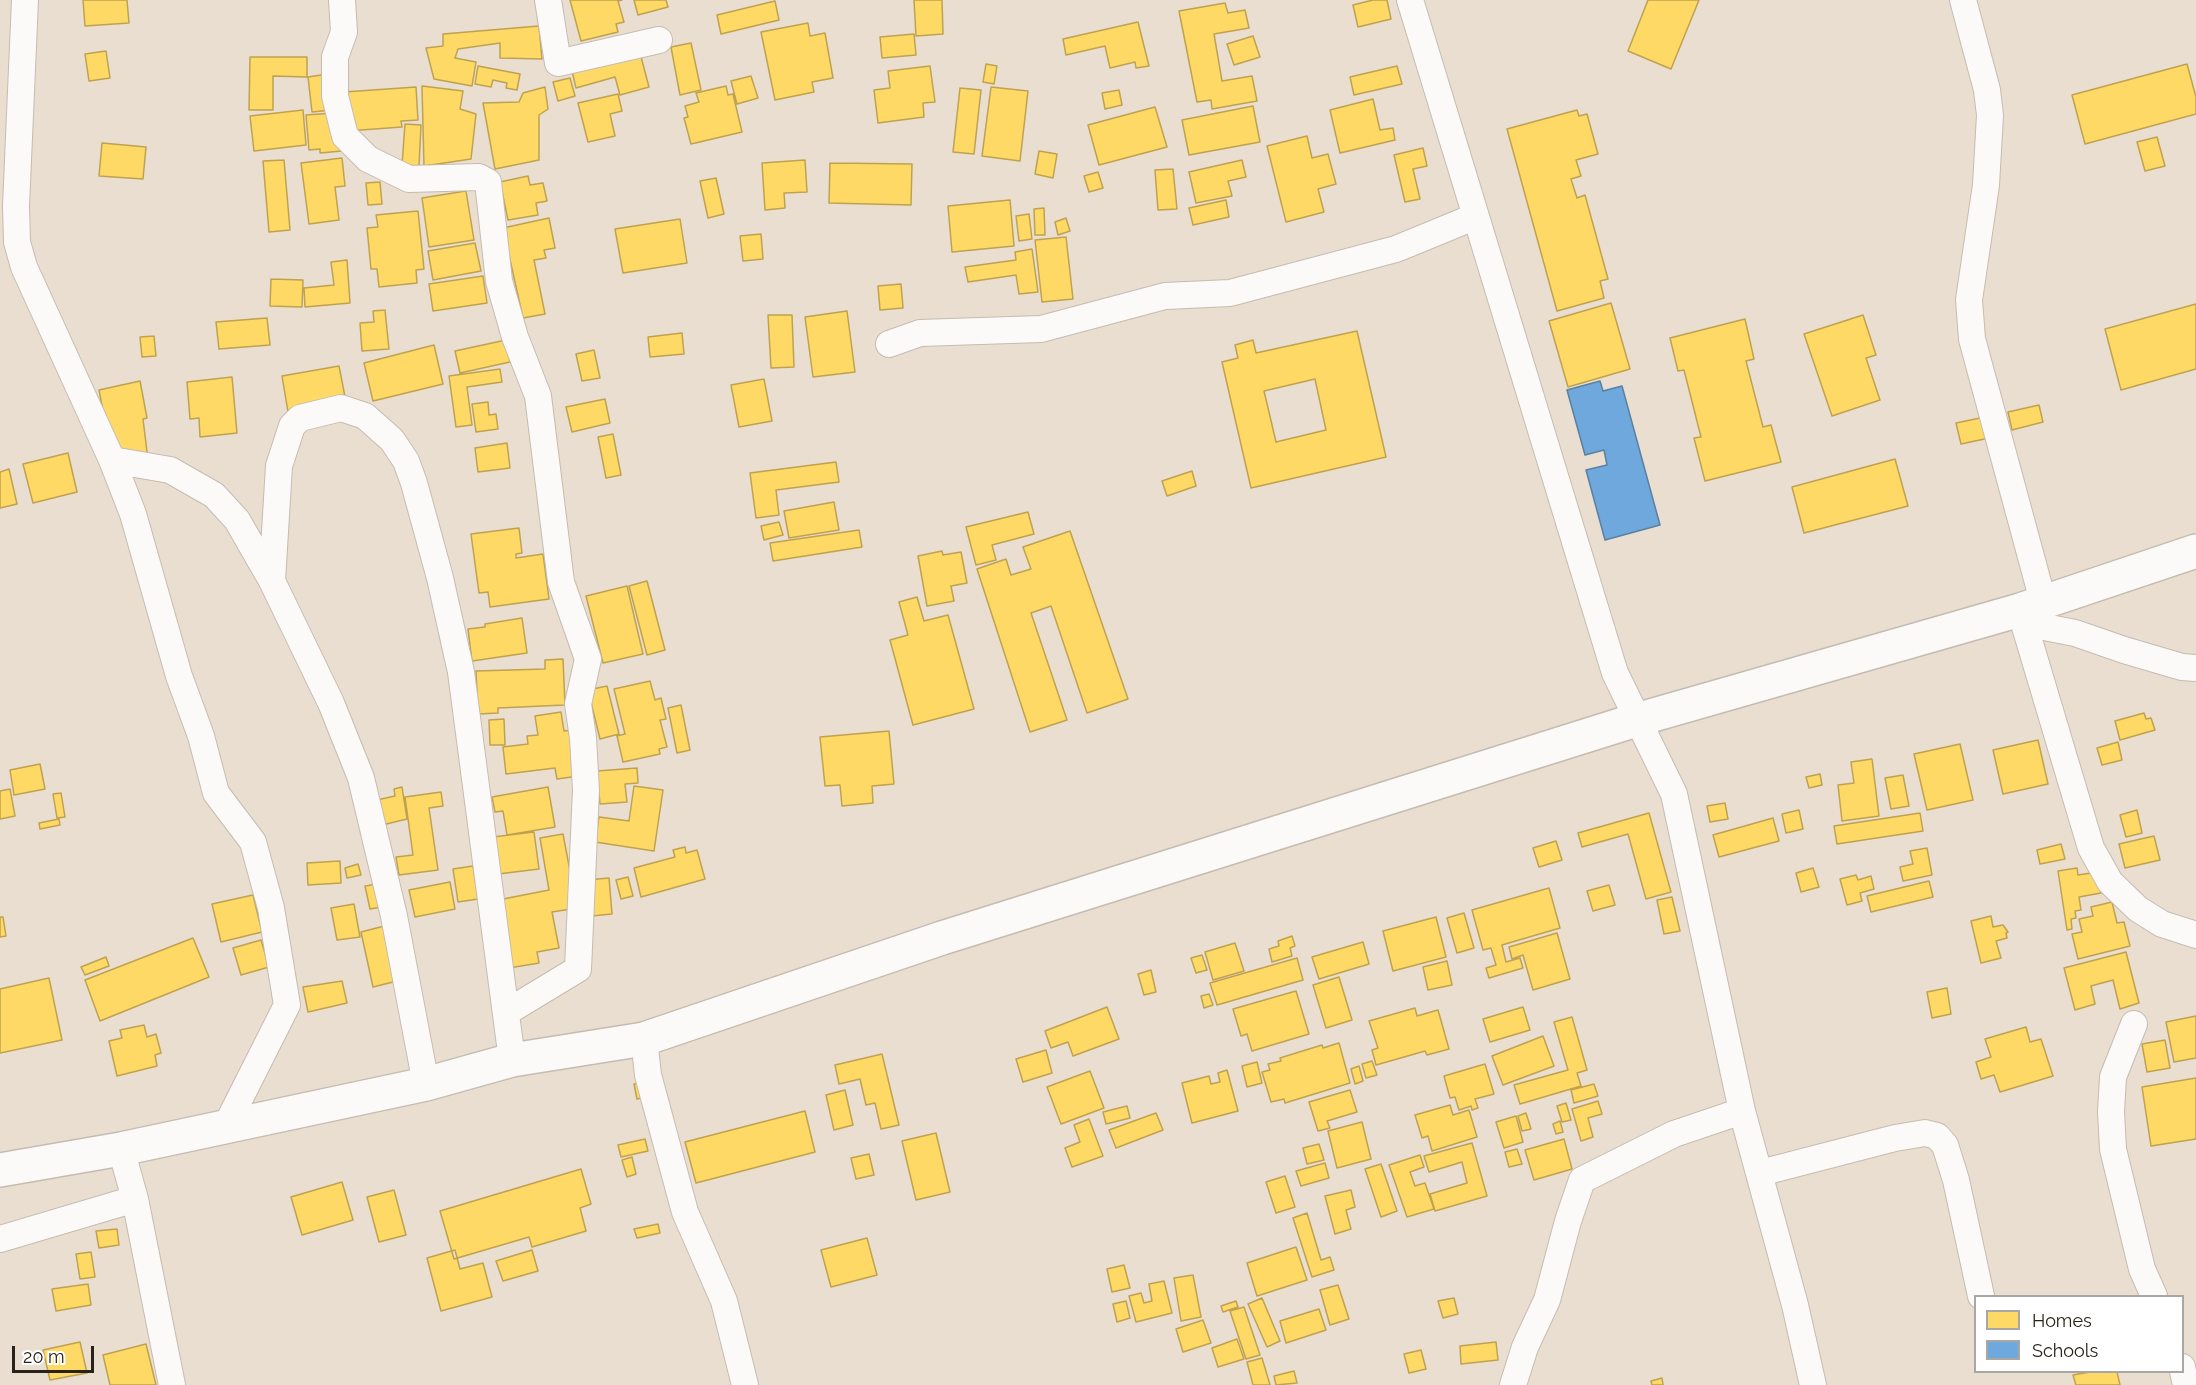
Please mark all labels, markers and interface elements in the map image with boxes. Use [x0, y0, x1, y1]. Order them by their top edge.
legend [1974, 1295, 2184, 1373]
text: Homes [2032, 1310, 2092, 1331]
scale bar [15, 1334, 98, 1372]
text: Schools [2032, 1340, 2098, 1361]
text: 20 m [23, 1346, 65, 1367]

